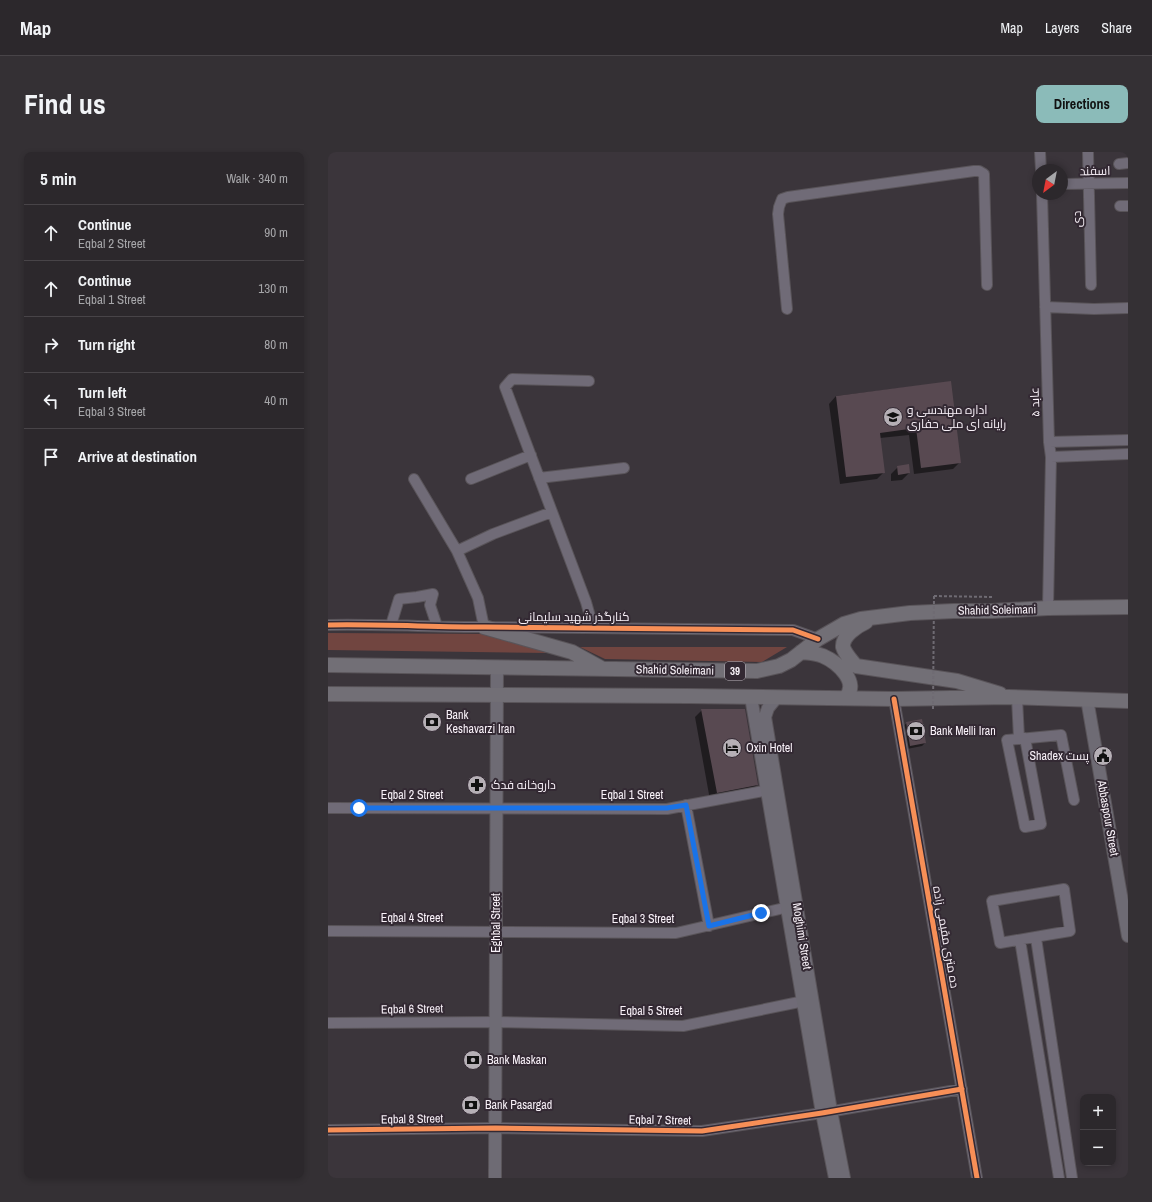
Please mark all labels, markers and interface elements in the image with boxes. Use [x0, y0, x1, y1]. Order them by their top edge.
text: Map [20, 15, 51, 41]
text: Map [1001, 19, 1023, 37]
text: Layers [1045, 19, 1079, 37]
text: Share [1101, 19, 1132, 37]
text: Find us [24, 85, 106, 123]
button: Directions [1036, 85, 1128, 123]
street label: اسفند [1079, 163, 1111, 179]
north arrow [1032, 164, 1068, 200]
text: 5 min [40, 167, 76, 190]
text: Walk · 340 m [226, 170, 288, 187]
street label: دی [1069, 210, 1085, 227]
text: Continue [78, 214, 131, 235]
icon: ahead [40, 222, 62, 244]
text: 90 m [264, 224, 288, 241]
text: Eqbal 2 Street [78, 235, 146, 252]
text: Continue [78, 270, 131, 291]
icon: ahead [40, 278, 62, 300]
text: 130 m [258, 280, 288, 297]
text: Eqbal 1 Street [78, 291, 146, 308]
icon: right [40, 334, 62, 356]
text: Turn right [78, 334, 135, 355]
text: 80 m [264, 336, 288, 353]
text: Turn left [78, 382, 126, 403]
street label: عابد ۵ [1026, 387, 1044, 417]
icon: left [40, 390, 62, 412]
text: 40 m [264, 392, 288, 409]
place label: اداره مهندسی و رایانه ای ملی حفاری [907, 402, 1006, 432]
text: Eqbal 3 Street [78, 403, 146, 420]
school or university icon: اداره مهندسی و رایانه ای ملی حفاری [882, 406, 904, 428]
icon: arrive [40, 446, 62, 468]
text: Arrive at destination [78, 446, 197, 467]
street label: Shahid Soleimani [958, 601, 1036, 619]
street label: کنارگذر شهید سلیمانی [518, 609, 630, 625]
street label: Shahid Soleimani [636, 661, 714, 679]
road number: 39 [725, 662, 745, 680]
place label: Bank Keshavarzi Iran [446, 707, 515, 737]
bank icon: Bank Keshavarzi Iran [421, 711, 443, 733]
bank icon: Bank Melli Iran [905, 720, 927, 742]
place label: Bank Melli Iran [930, 723, 996, 739]
hotel icon: Oxin Hotel [721, 737, 743, 759]
place label: Oxin Hotel [746, 740, 793, 756]
public building icon: Shadex پست [1092, 745, 1114, 767]
place label: Shadex پست [1030, 748, 1090, 765]
pharmacy icon: داروخانه فدک [466, 774, 488, 796]
place label: داروخانه فدک [491, 777, 556, 793]
street label: Abbaspour Street [1093, 778, 1123, 857]
street label: Eqbal 2 Street [381, 787, 443, 803]
street label: Eqbal 1 Street [601, 787, 663, 803]
route start [350, 799, 368, 817]
street label: ده متری مقیمی زاده [929, 885, 963, 989]
street label: Eghbal Street [488, 893, 504, 953]
street label: Moghimi Street [789, 902, 815, 971]
route end [752, 904, 770, 922]
street label: Eqbal 4 Street [381, 910, 443, 926]
street label: Eqbal 3 Street [612, 911, 674, 927]
street label: Eqbal 6 Street [381, 1000, 444, 1018]
street label: Eqbal 5 Street [620, 1003, 682, 1019]
bank icon: Bank Maskan [462, 1049, 484, 1071]
place label: Bank Maskan [487, 1052, 547, 1068]
bank icon: Bank Pasargad [460, 1094, 482, 1116]
map controls [1080, 1094, 1116, 1166]
button: + [1080, 1094, 1116, 1130]
place label: Bank Pasargad [485, 1097, 552, 1113]
street label: Eqbal 8 Street [381, 1110, 444, 1128]
street label: Eqbal 7 Street [629, 1111, 692, 1129]
button: − [1080, 1130, 1116, 1166]

